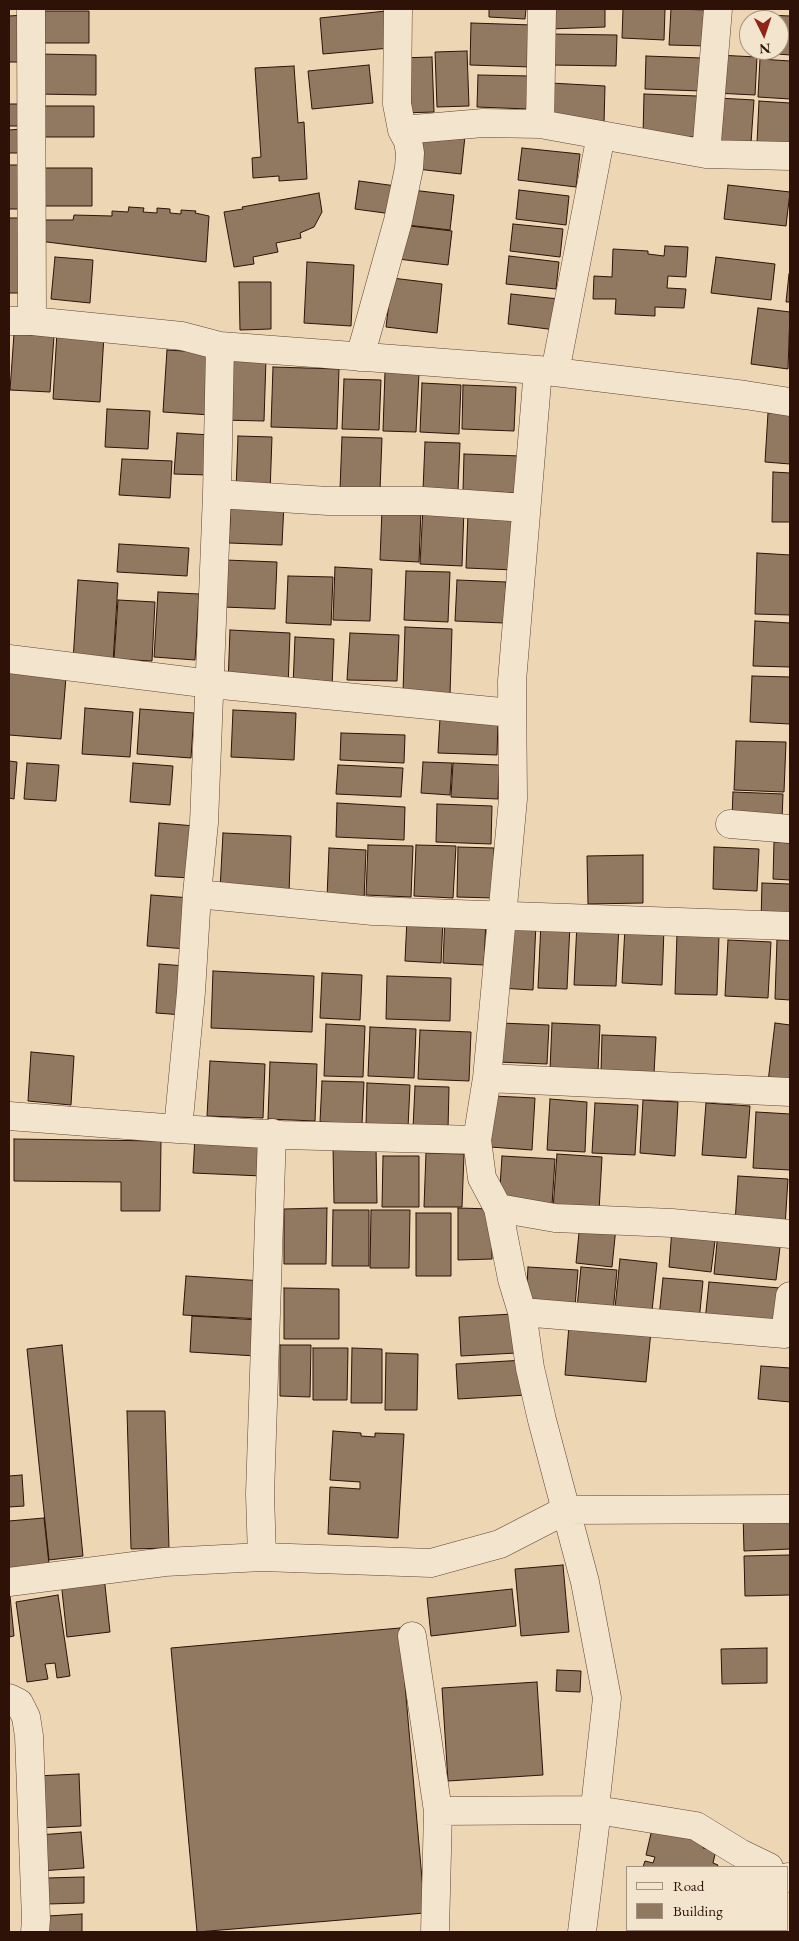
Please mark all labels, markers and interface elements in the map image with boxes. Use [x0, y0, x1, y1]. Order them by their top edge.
north arrow [739, 10, 789, 60]
text: N [759, 40, 771, 58]
legend [626, 1866, 789, 1931]
text: Road [673, 1876, 704, 1895]
text: Building [673, 1901, 723, 1920]

